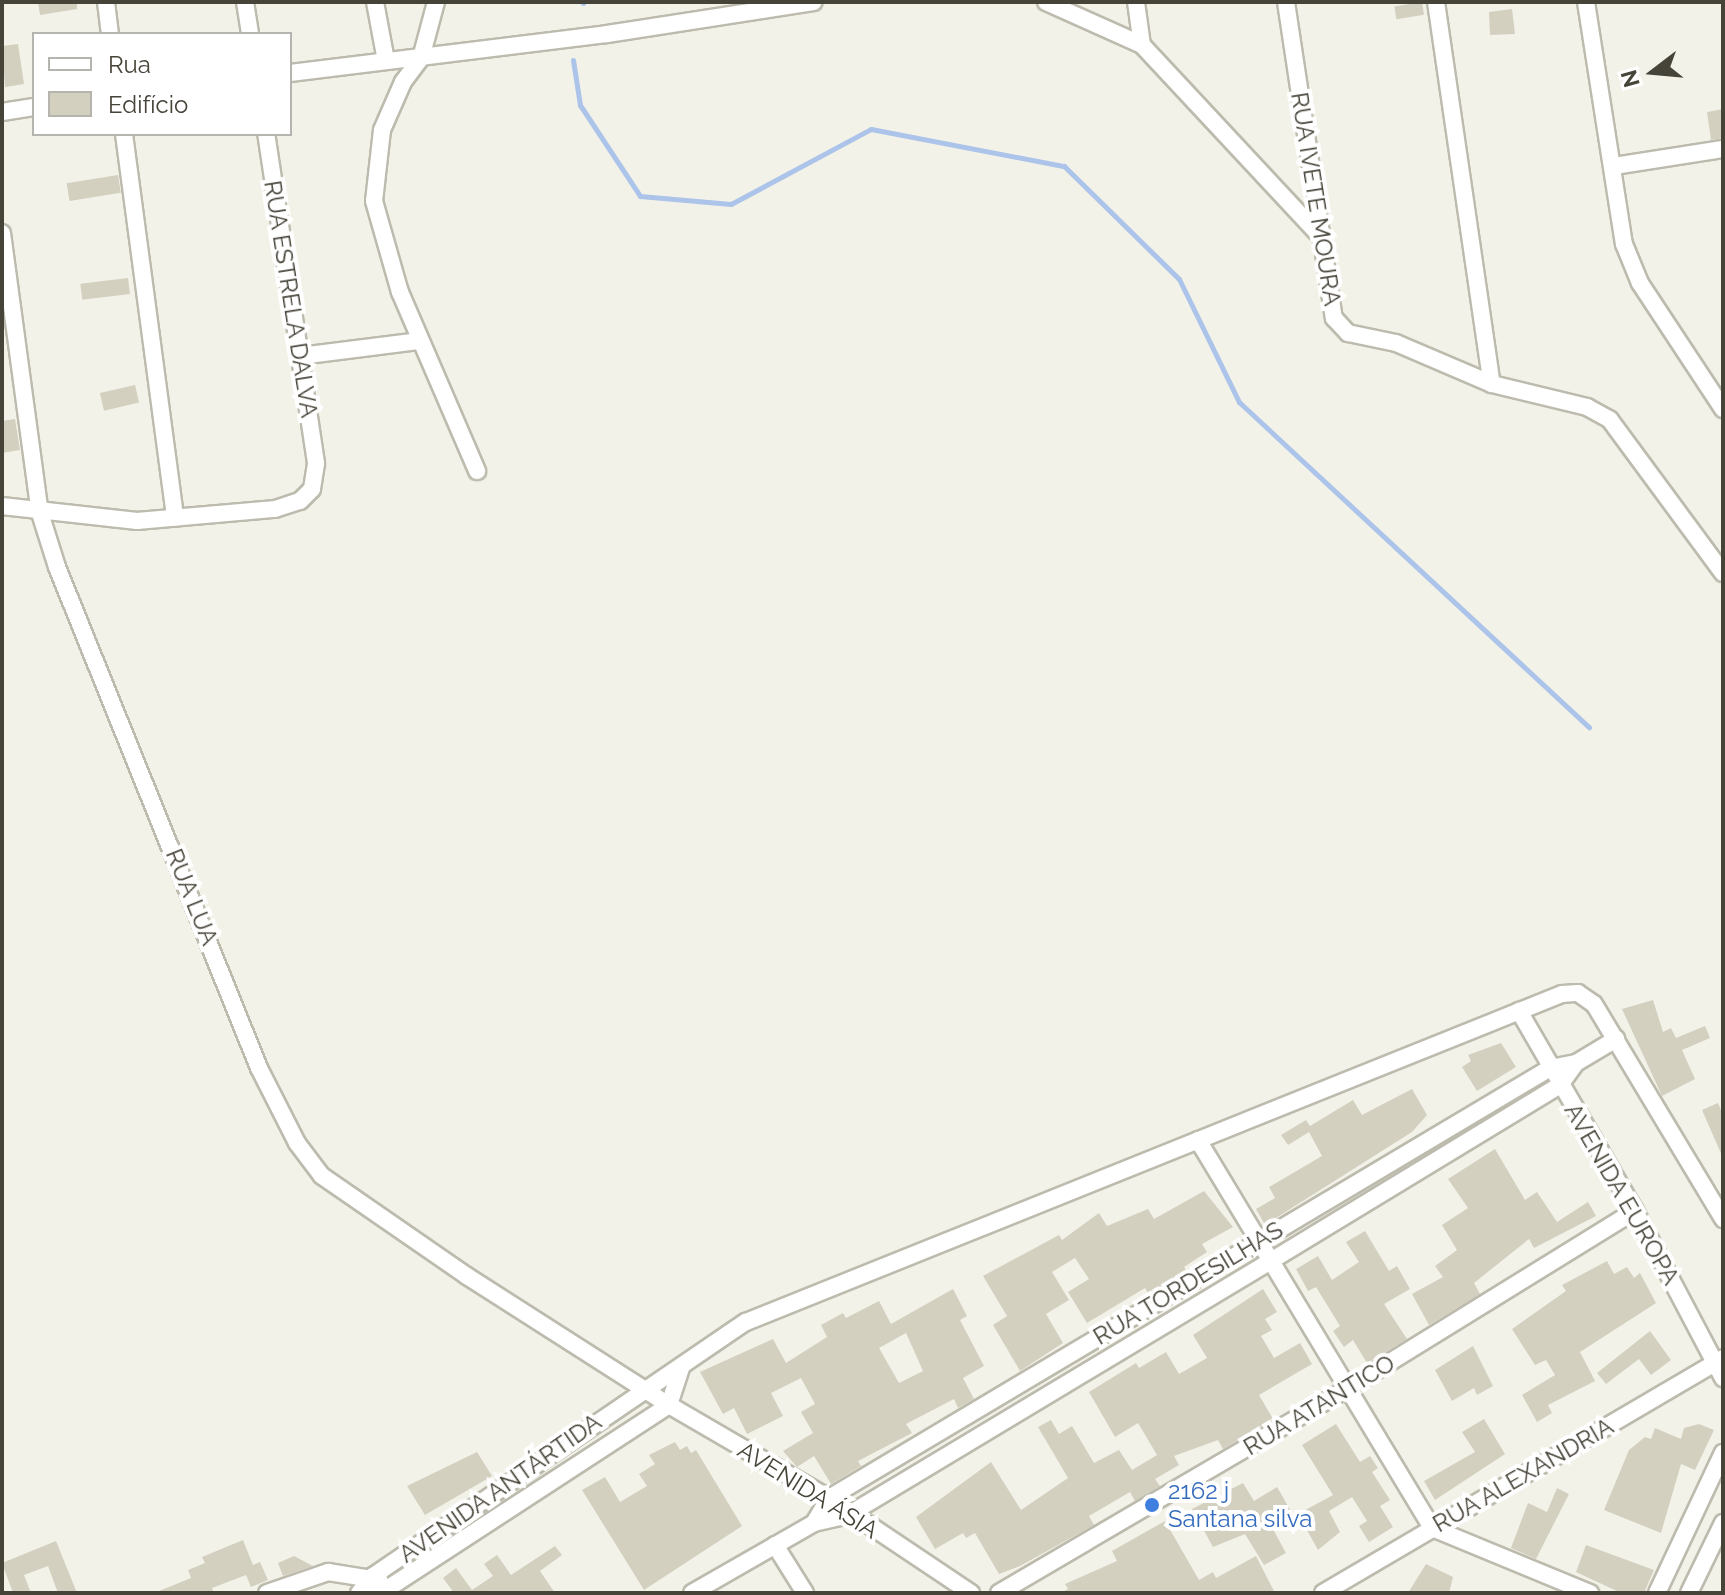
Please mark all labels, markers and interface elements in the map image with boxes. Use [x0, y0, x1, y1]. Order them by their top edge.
legend [32, 32, 292, 136]
north arrow [1613, 32, 1693, 112]
text: Rua [108, 50, 151, 79]
text: N [1615, 67, 1645, 90]
text: Edifício [108, 90, 188, 119]
street label: RUA IVETE MOURA [1285, 90, 1347, 308]
street label: RUA ESTRELA DALVA [258, 178, 324, 420]
street label: RUA LUA [159, 844, 225, 950]
street label: AVENIDA EUROPA [1558, 1098, 1686, 1290]
street label: RUA TORDESILHAS [1087, 1215, 1289, 1351]
street label: RUA ATANTICO [1238, 1348, 1400, 1462]
street label: AVENIDA ANTÁRTIDA [393, 1407, 607, 1569]
street label: RUA ALEXANDRIA [1427, 1411, 1619, 1539]
street label: AVENIDA ÁSIA [732, 1435, 884, 1545]
place label: 2162 j Santana silva [1168, 1477, 1312, 1533]
marker: 2162 j Santana silva [1143, 1496, 1161, 1514]

